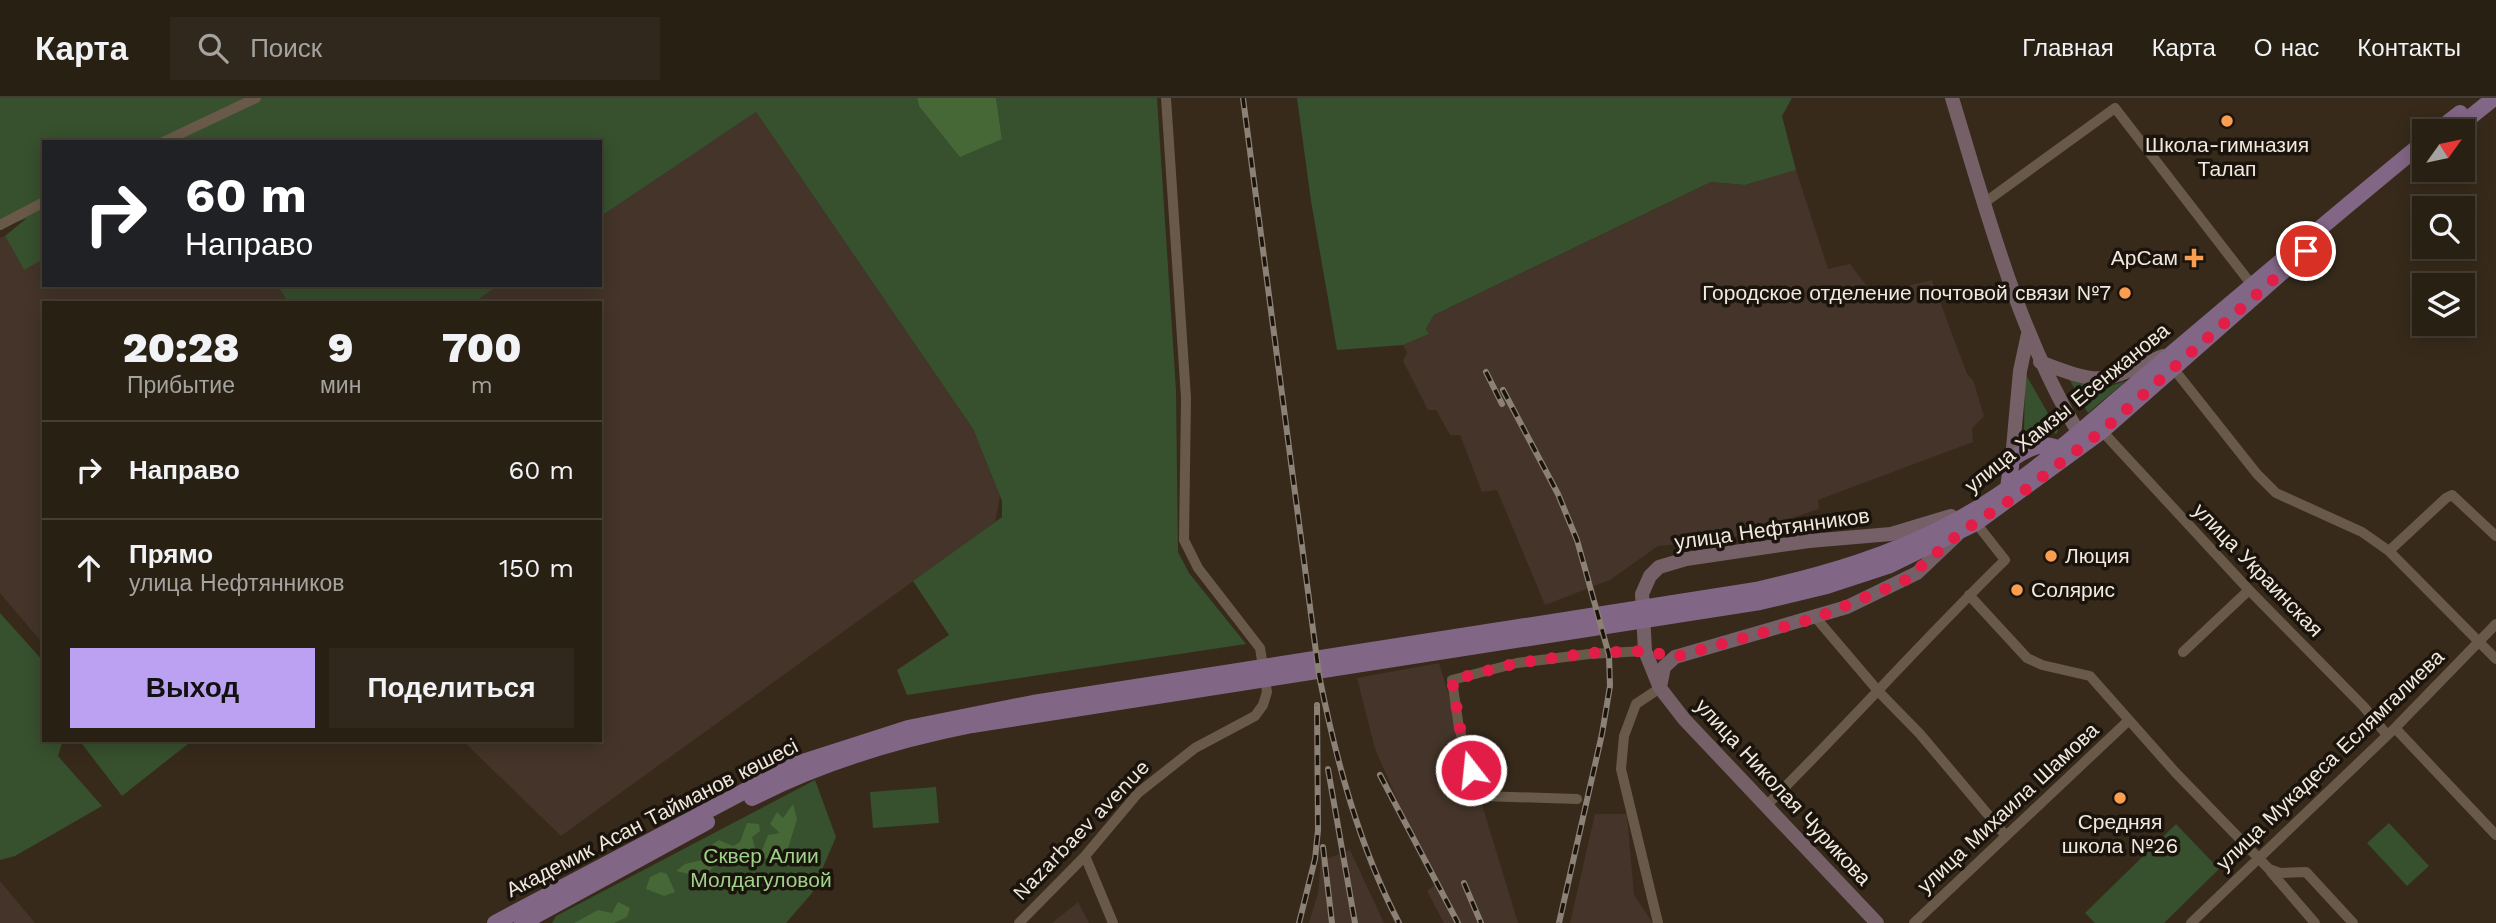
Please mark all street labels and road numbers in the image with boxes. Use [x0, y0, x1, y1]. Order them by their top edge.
street label: улица Хамзы Есенжанова [1959, 317, 2174, 498]
street label: улица Украинская [2188, 498, 2329, 642]
street label: улица Нефтянников [1673, 502, 1871, 555]
street label: улица Мукадеса Еслямгалиева [2210, 644, 2449, 875]
street label: улица Николая Чурикова [1690, 693, 1877, 890]
street label: улица Михаила Шамова [1912, 717, 2104, 898]
street label: Академик Асан Тайманов көшесі [502, 733, 802, 902]
street label: Nazarbaev avenue [1007, 754, 1154, 905]

